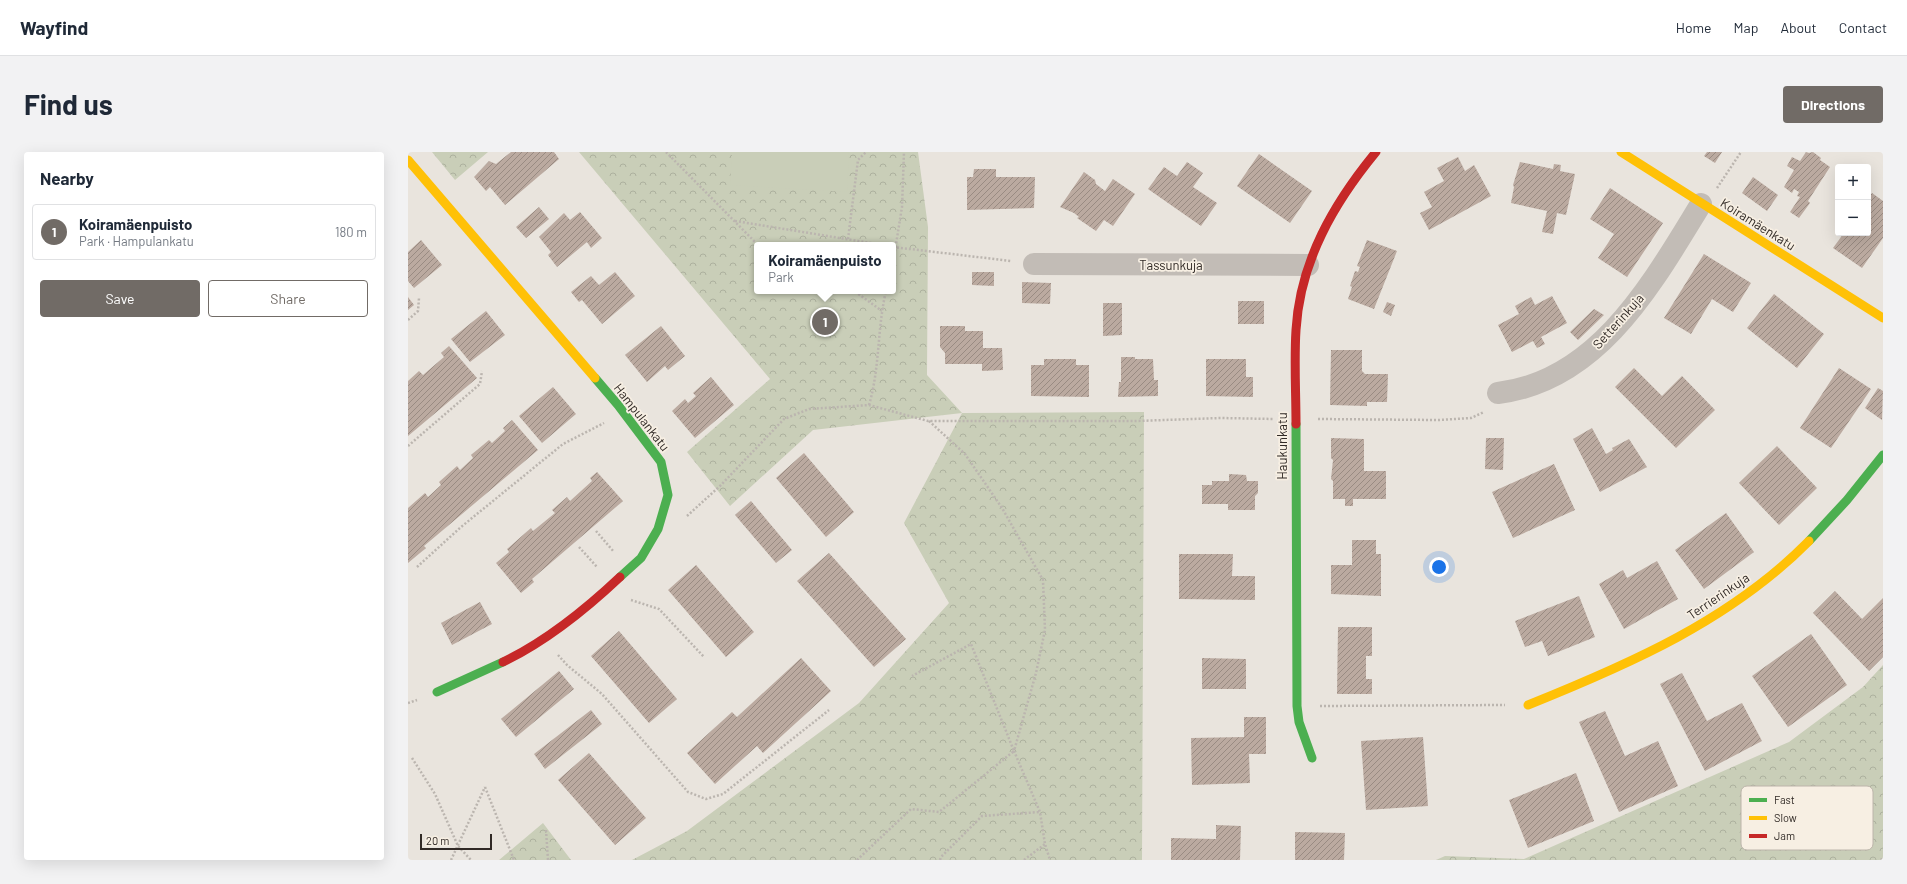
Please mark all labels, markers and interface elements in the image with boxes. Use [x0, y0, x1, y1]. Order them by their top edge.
text: Wayfind [20, 16, 88, 39]
text: Home [1676, 19, 1712, 36]
text: Map [1734, 19, 1758, 36]
text: About [1780, 19, 1817, 36]
text: Contact [1839, 19, 1887, 36]
button: Directions [1783, 86, 1883, 123]
text: Find us [24, 87, 113, 121]
map controls [1835, 164, 1871, 236]
button: + [1835, 164, 1871, 200]
text: Nearby [40, 168, 94, 188]
street label: Koiramäenkatu [1718, 195, 1798, 253]
button: − [1835, 200, 1871, 236]
text: Koiramäenpuisto [79, 215, 192, 233]
text: 1 [52, 224, 56, 240]
text: 180 m [335, 224, 367, 240]
text: Park · Hampulankatu [79, 233, 194, 249]
popup [754, 242, 896, 294]
text: Koiramäenpuisto [768, 251, 882, 269]
street label: Tassunkuja [1139, 257, 1203, 273]
text: Park [768, 269, 794, 285]
button: Save [40, 280, 200, 317]
button: Share [208, 280, 368, 317]
street label: Setterinkuja [1589, 290, 1647, 352]
pin: 1 [812, 307, 838, 337]
street label: Hampulankatu [611, 380, 673, 454]
street label: Haukunkatu [1274, 412, 1290, 480]
your location [1429, 557, 1449, 577]
street label: Terrierinkuja [1684, 569, 1752, 623]
legend [1741, 786, 1873, 850]
text: Fast [1774, 793, 1795, 806]
text: Slow [1774, 811, 1797, 824]
text: Jam [1774, 829, 1795, 842]
scale bar [420, 832, 492, 851]
text: 20 m [426, 834, 449, 847]

